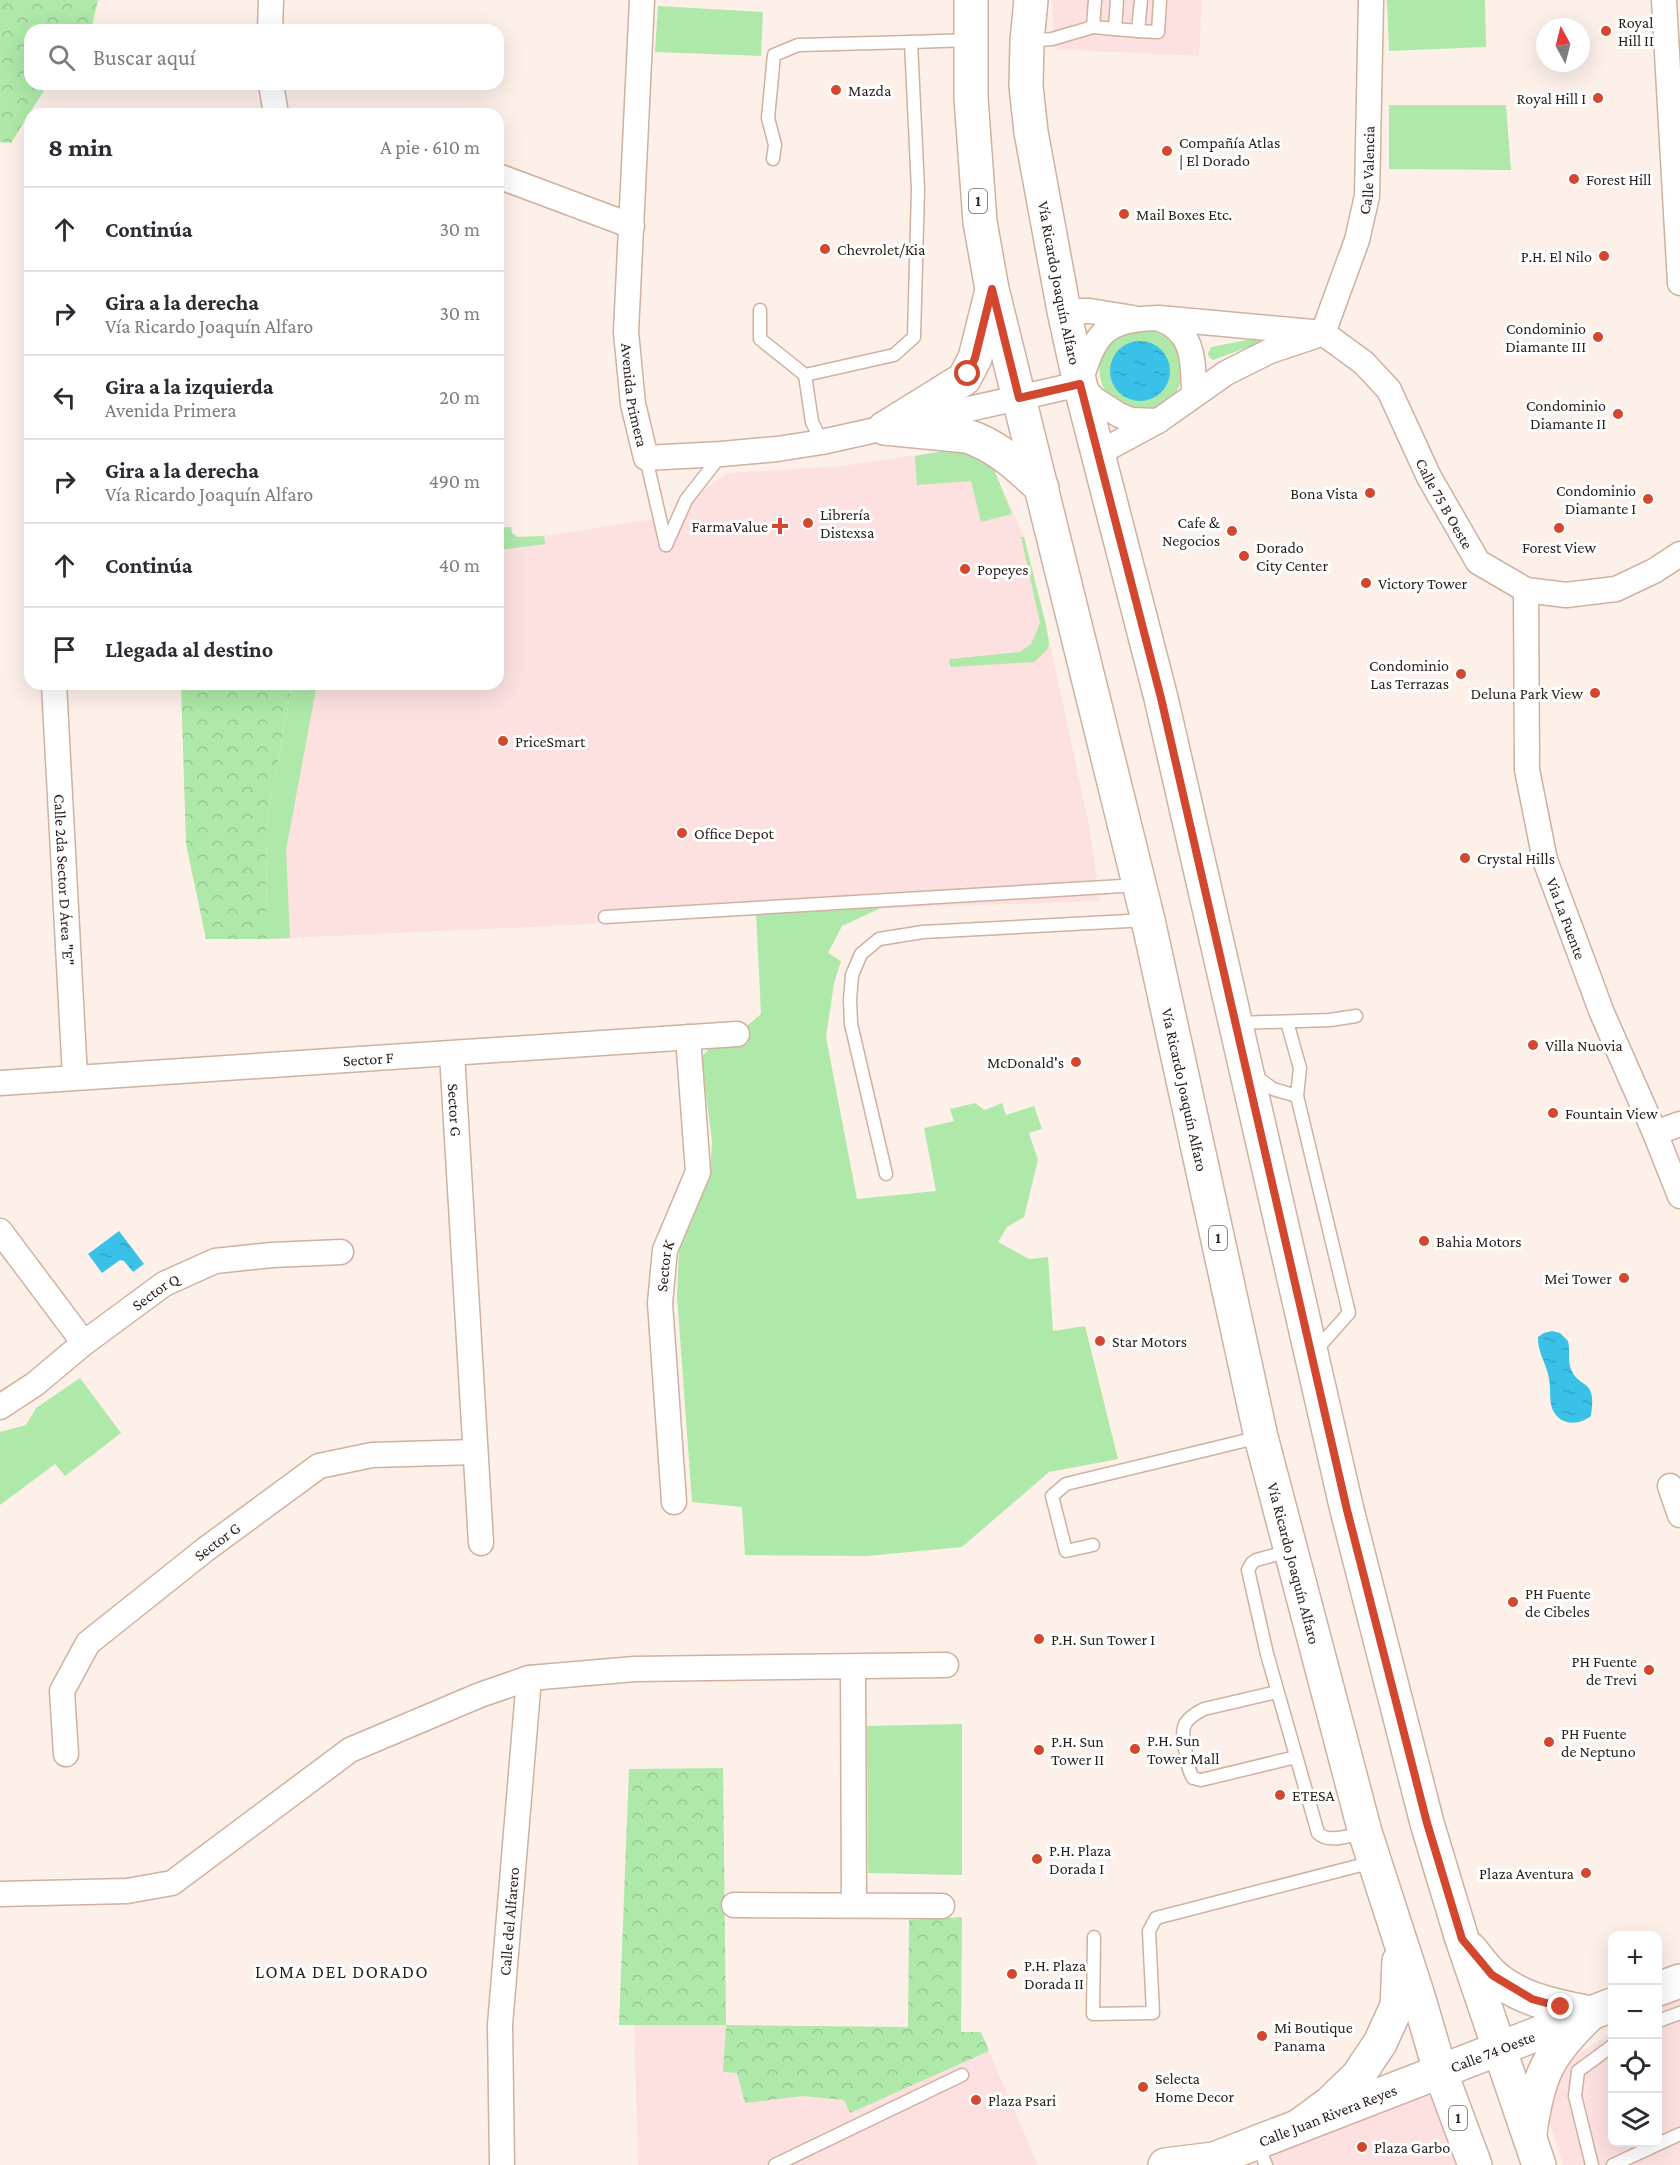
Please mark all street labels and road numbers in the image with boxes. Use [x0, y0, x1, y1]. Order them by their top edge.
street label: Calle Valencia [1355, 125, 1377, 216]
road number: 1 [969, 189, 987, 213]
street label: Vía Ricardo Joaquín Alfaro [1035, 200, 1084, 366]
street label: Avenida Primera [618, 342, 651, 449]
street label: Calle 75 B Oeste [1413, 456, 1476, 552]
street label: Calle 2da Sector D Área "E" [51, 793, 77, 966]
street label: Via La Fuente [1543, 875, 1589, 962]
street label: Vía Ricardo Joaquín Alfaro [1159, 1007, 1211, 1173]
street label: Sector F [342, 1049, 394, 1069]
street label: Sector G [445, 1083, 465, 1137]
road number: 1 [1209, 1226, 1227, 1250]
street label: Sector K [653, 1237, 678, 1292]
street label: Sector Q [129, 1270, 183, 1314]
street label: Vía Ricardo Joaquín Alfaro [1264, 1481, 1323, 1646]
street label: Sector G [191, 1519, 244, 1564]
street label: Calle del Alfarero [496, 1866, 522, 1976]
street label: Calle 74 Oeste [1448, 2028, 1537, 2076]
street label: Calle Juan Rivera Reyes [1256, 2081, 1399, 2150]
road number: 1 [1449, 2106, 1467, 2130]

